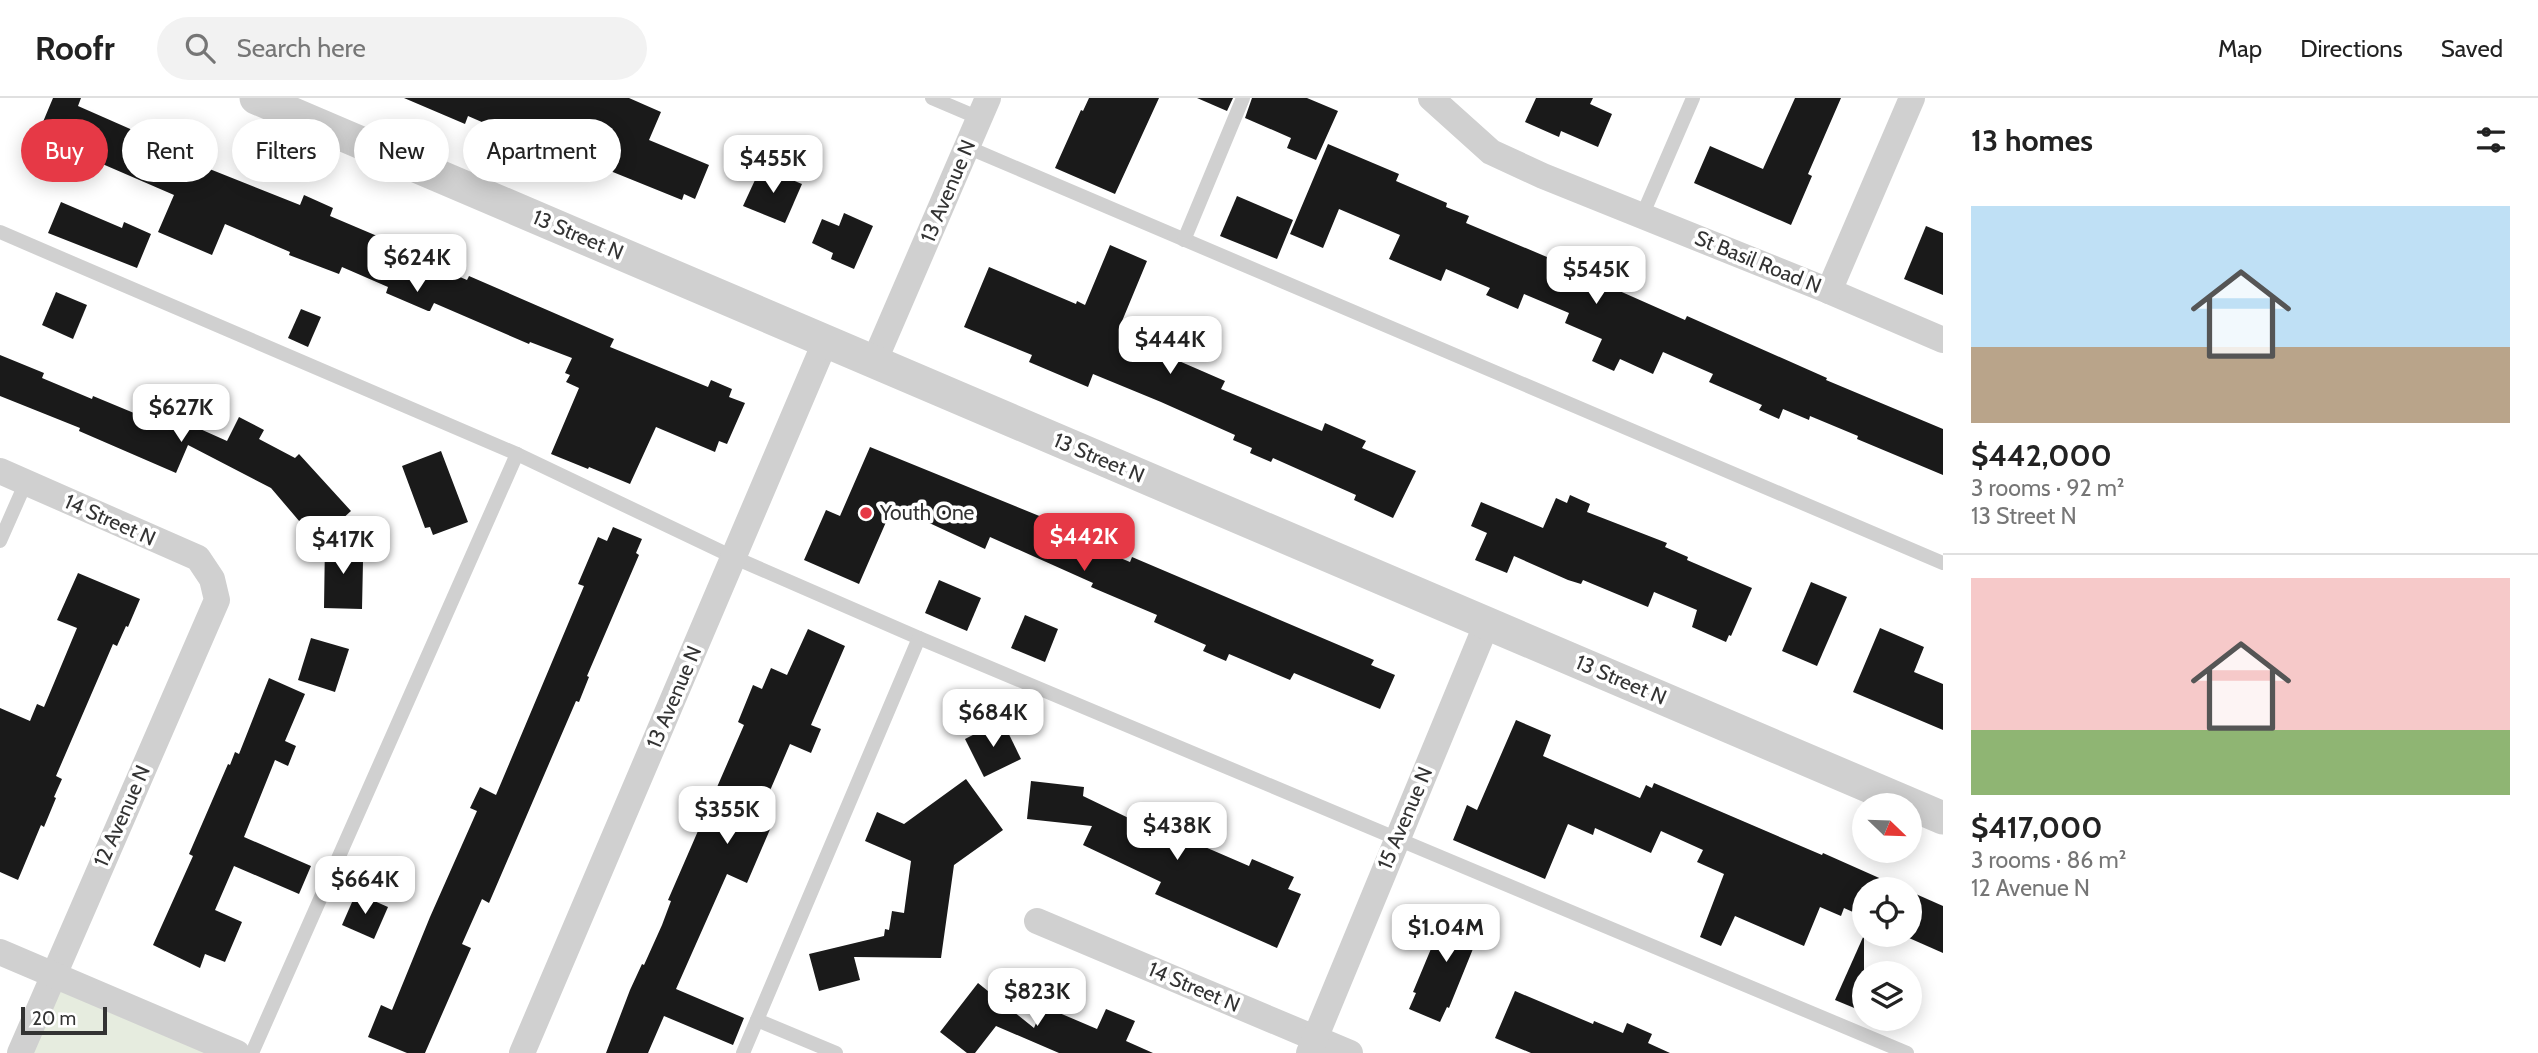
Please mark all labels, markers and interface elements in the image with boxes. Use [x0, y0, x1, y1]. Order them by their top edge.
search box [157, 17, 647, 80]
text: Roofr [35, 28, 115, 68]
icon: search [181, 29, 219, 67]
text: Search here [237, 32, 366, 64]
text: Map [2218, 34, 2262, 63]
text: Directions [2300, 34, 2403, 63]
text: Saved [2441, 34, 2503, 63]
chip: Buy [21, 119, 108, 182]
chip: Rent [122, 119, 218, 182]
chip: Filters [232, 119, 340, 182]
chip: New [354, 119, 449, 182]
chip: Apartment [463, 119, 621, 182]
icon: filters [2472, 121, 2510, 159]
text: 13 homes [1971, 122, 2093, 159]
pin: $455K [724, 136, 822, 195]
street label: 13 Avenue N [915, 136, 980, 246]
text: $455K [740, 144, 806, 172]
street label: 13 Street N [529, 204, 627, 265]
street label: St Basil Road N [1691, 225, 1825, 298]
pin: $624K [368, 234, 466, 294]
text: $624K [383, 243, 451, 271]
pin: $545K [1547, 246, 1645, 306]
icon: home [2178, 251, 2304, 377]
text: $545K [1563, 255, 1629, 283]
pin: $444K [1121, 316, 1219, 376]
text: $444K [1135, 325, 1205, 353]
pin: $627K [132, 384, 230, 444]
text: $627K [149, 393, 213, 421]
street label: 13 Street N [1050, 427, 1148, 488]
text: $442,000 [1971, 437, 2112, 474]
text: 3 rooms · 92 m² [1971, 474, 2125, 502]
street label: 14 Street N [61, 488, 160, 551]
place label: Youth One [879, 500, 975, 525]
text: 13 Street N [1971, 502, 2077, 530]
marker: Youth One [858, 505, 874, 521]
pin: $442K [1035, 514, 1133, 573]
pin: $417K [294, 517, 392, 576]
text: $442K [1050, 522, 1118, 550]
text: $417K [312, 525, 374, 553]
icon: home [2178, 623, 2304, 749]
street label: 13 Avenue N [641, 642, 706, 752]
street label: 13 Street N [1572, 649, 1670, 710]
pin: $684K [944, 690, 1042, 749]
text: $684K [959, 698, 1027, 726]
street label: 12 Avenue N [88, 761, 155, 871]
street label: 15 Avenue N [1372, 763, 1437, 873]
pin: $355K [678, 786, 776, 846]
north arrow [1852, 793, 1922, 863]
map controls [1852, 793, 1922, 1031]
text: $355K [695, 795, 759, 823]
pin: $438K [1128, 802, 1226, 862]
text: $417,000 [1971, 809, 2102, 846]
text: $438K [1143, 811, 1211, 839]
text: 3 rooms · 86 m² [1971, 846, 2126, 874]
pin: $664K [316, 856, 414, 916]
text: $664K [331, 865, 399, 893]
text: 12 Avenue N [1971, 874, 2090, 902]
button: locate [1852, 877, 1922, 947]
pin: $1.04M [1389, 904, 1503, 964]
text: $1.04M [1408, 913, 1484, 941]
street label: 14 Street N [1145, 956, 1244, 1017]
button: layers [1852, 961, 1922, 1031]
pin: $823K [988, 968, 1086, 1028]
text: $823K [1004, 977, 1070, 1005]
scale bar [21, 1004, 107, 1036]
text: 20 m [32, 1007, 76, 1030]

